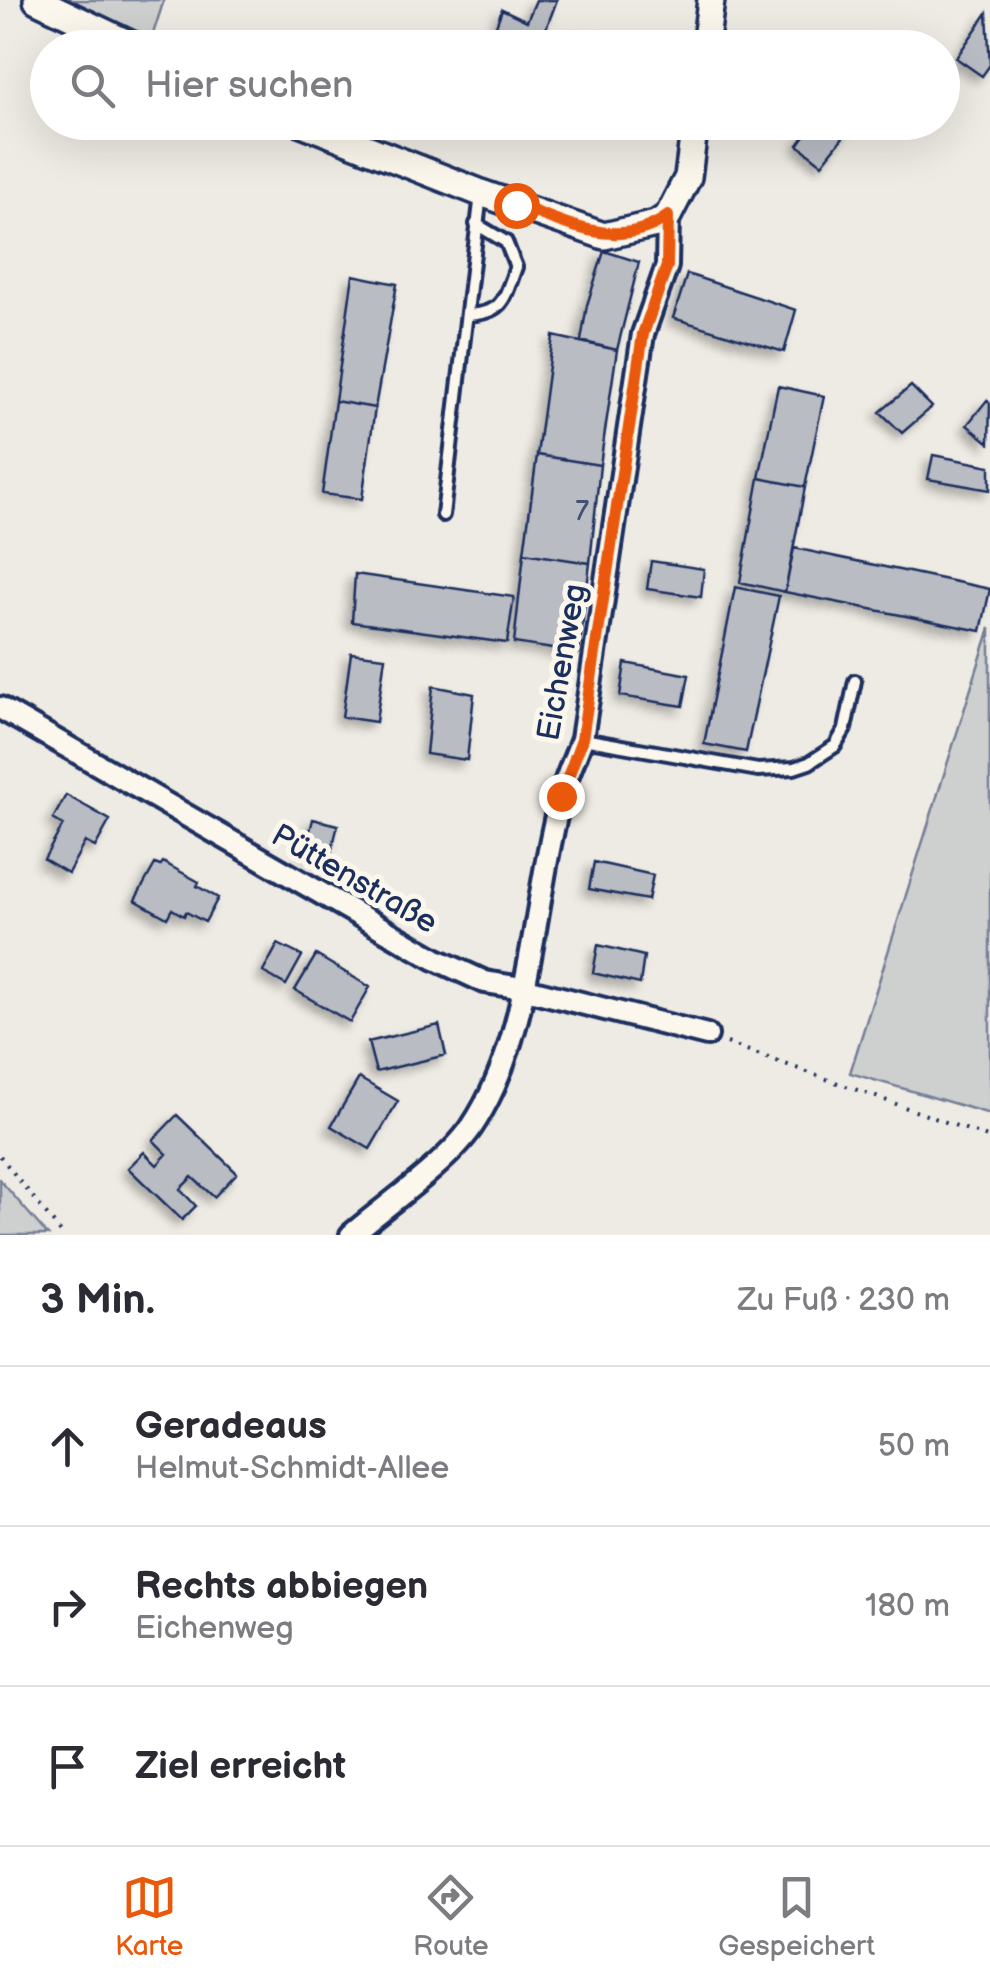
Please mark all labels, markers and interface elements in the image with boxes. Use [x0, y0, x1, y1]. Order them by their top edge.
search box [30, 30, 960, 140]
icon: search [65, 58, 120, 113]
text: Hier suchen [145, 63, 353, 108]
route start [494, 183, 540, 229]
house number: 7 [575, 495, 589, 528]
street label: Eichenweg [529, 581, 595, 744]
route end [539, 774, 585, 820]
street label: Püttenstraße [264, 816, 444, 943]
text: 3 Min. [40, 1275, 155, 1326]
text: Zu Fuß · 230 m [737, 1281, 950, 1320]
text: Geradeaus [135, 1404, 327, 1449]
icon: ahead [40, 1419, 95, 1474]
text: 50 m [878, 1427, 950, 1466]
text: Helmut-Schmidt-Allee [135, 1449, 449, 1488]
text: Rechts abbiegen [135, 1564, 428, 1609]
icon: right [40, 1579, 95, 1634]
text: 180 m [865, 1587, 950, 1626]
text: Eichenweg [135, 1609, 294, 1648]
icon: arrive [40, 1739, 95, 1794]
text: Ziel erreicht [135, 1744, 346, 1789]
tab: Karte [115, 1870, 183, 1963]
tab: Route [413, 1870, 489, 1963]
tab: Gespeichert [718, 1870, 875, 1963]

